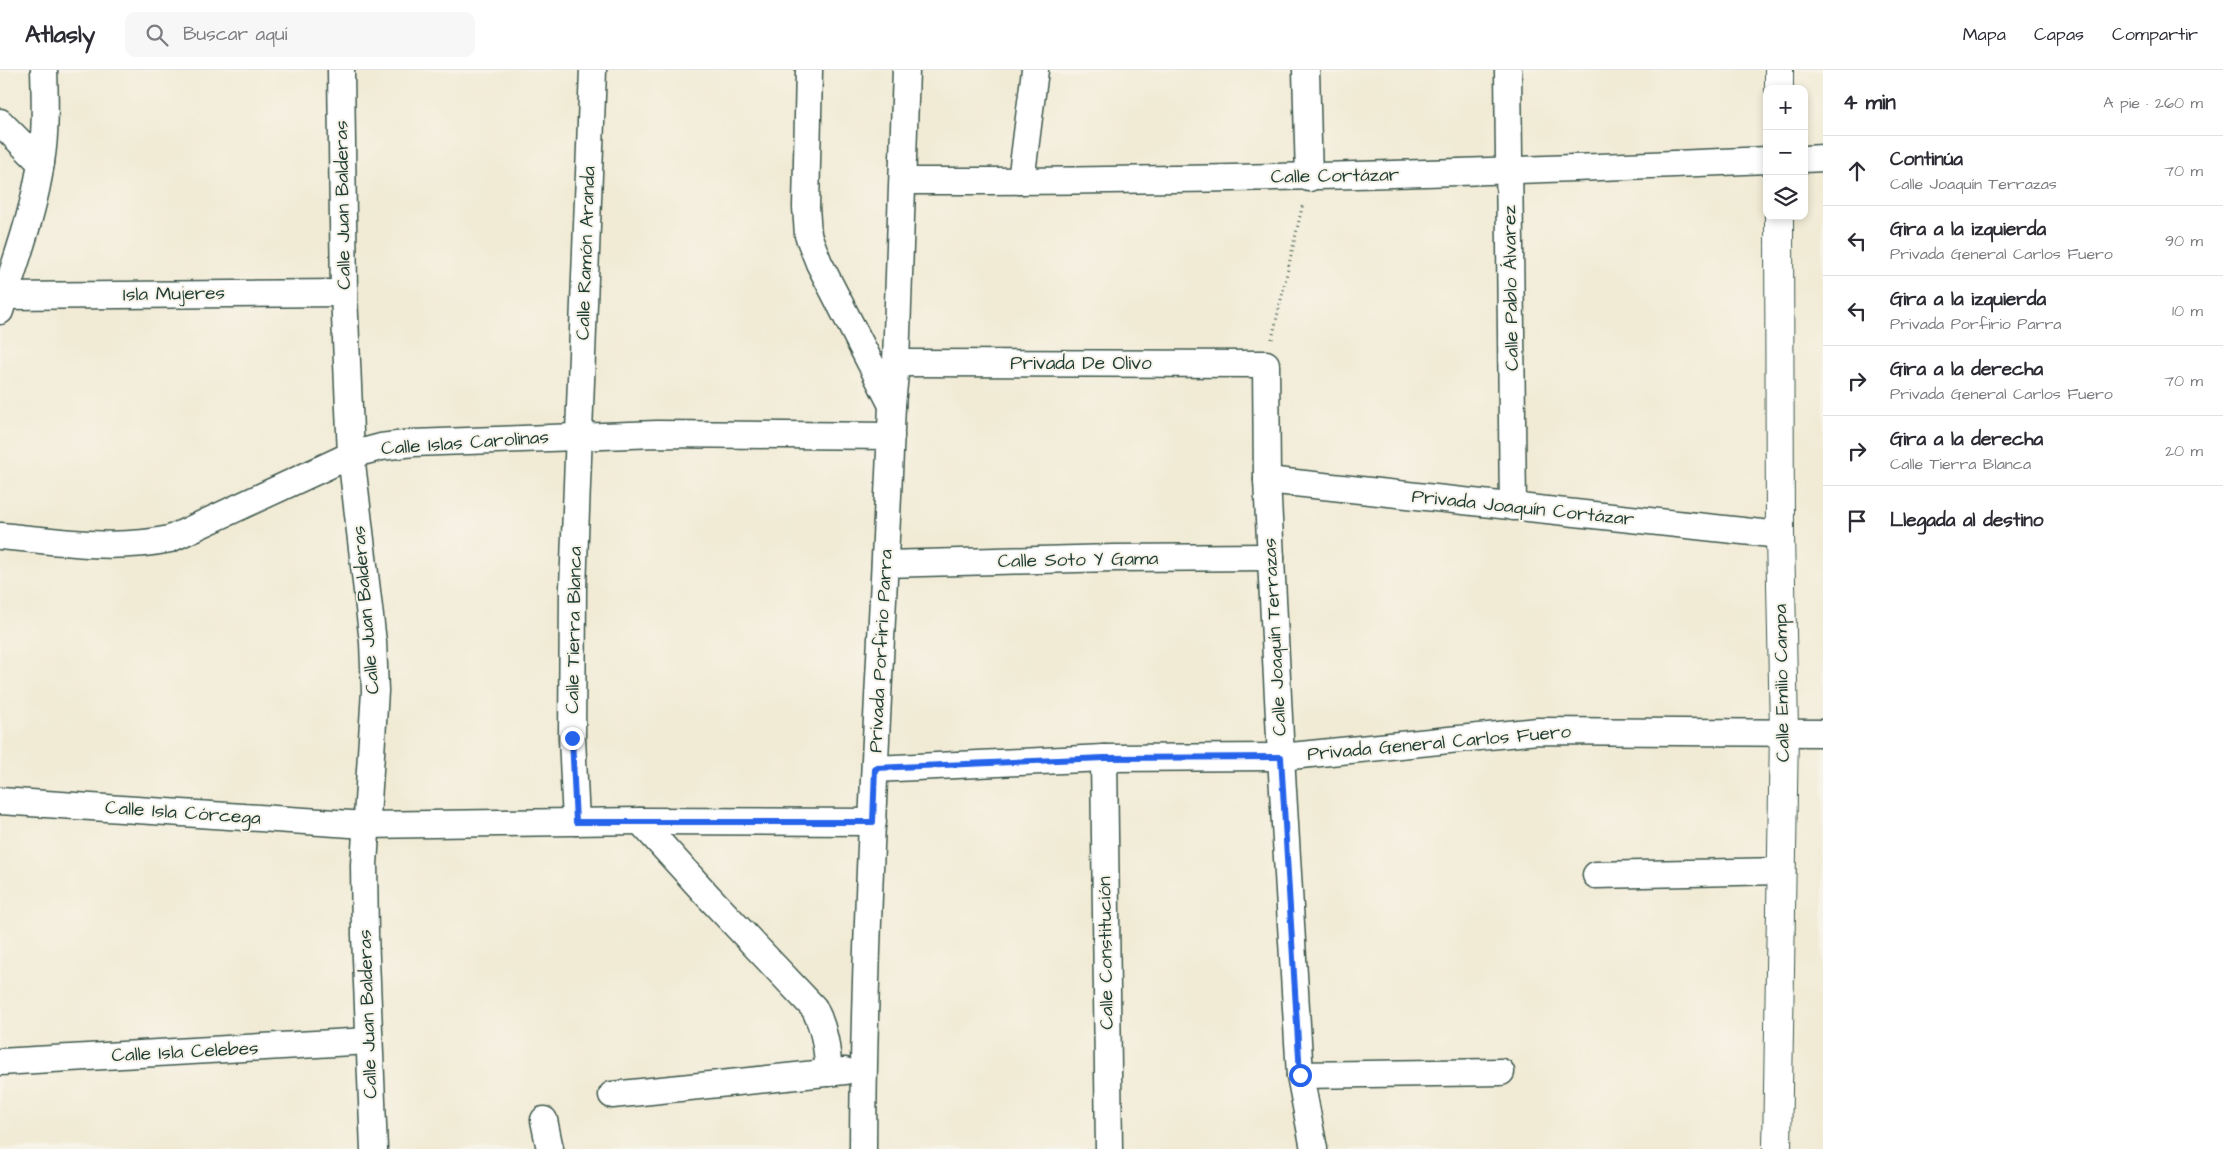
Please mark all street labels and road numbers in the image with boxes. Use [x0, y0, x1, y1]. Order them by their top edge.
street label: Calle Juan Balderas [328, 120, 358, 290]
street label: Calle Cortázar [1271, 161, 1400, 191]
street label: Calle Ramón Aranda [569, 165, 603, 340]
street label: Calle Pablo Álvarez [1496, 204, 1526, 371]
street label: Isla Mujeres [123, 280, 225, 308]
street label: Privada De Olivo [1010, 350, 1152, 377]
street label: Calle Islas Carolinas [380, 424, 550, 462]
street label: Privada Joaquín Cortázar [1411, 483, 1636, 533]
street label: Calle Juan Balderas [345, 524, 387, 696]
street label: Calle Joaquín Terrazas [1256, 537, 1294, 737]
street label: Calle Soto Y Gama [997, 545, 1159, 575]
street label: Calle Tierra Blanca [559, 546, 589, 714]
street label: Privada Porfirio Parra [862, 548, 900, 753]
street label: Calle Emilio Campa [1767, 603, 1797, 762]
street label: Privada General Carlos Fuero [1306, 718, 1572, 768]
street label: Calle Isla Córcega [104, 794, 262, 833]
street label: Calle Constitución [1091, 876, 1121, 1030]
street label: Calle Juan Balderas [352, 929, 384, 1099]
street label: Calle Isla Celebes [111, 1035, 259, 1069]

